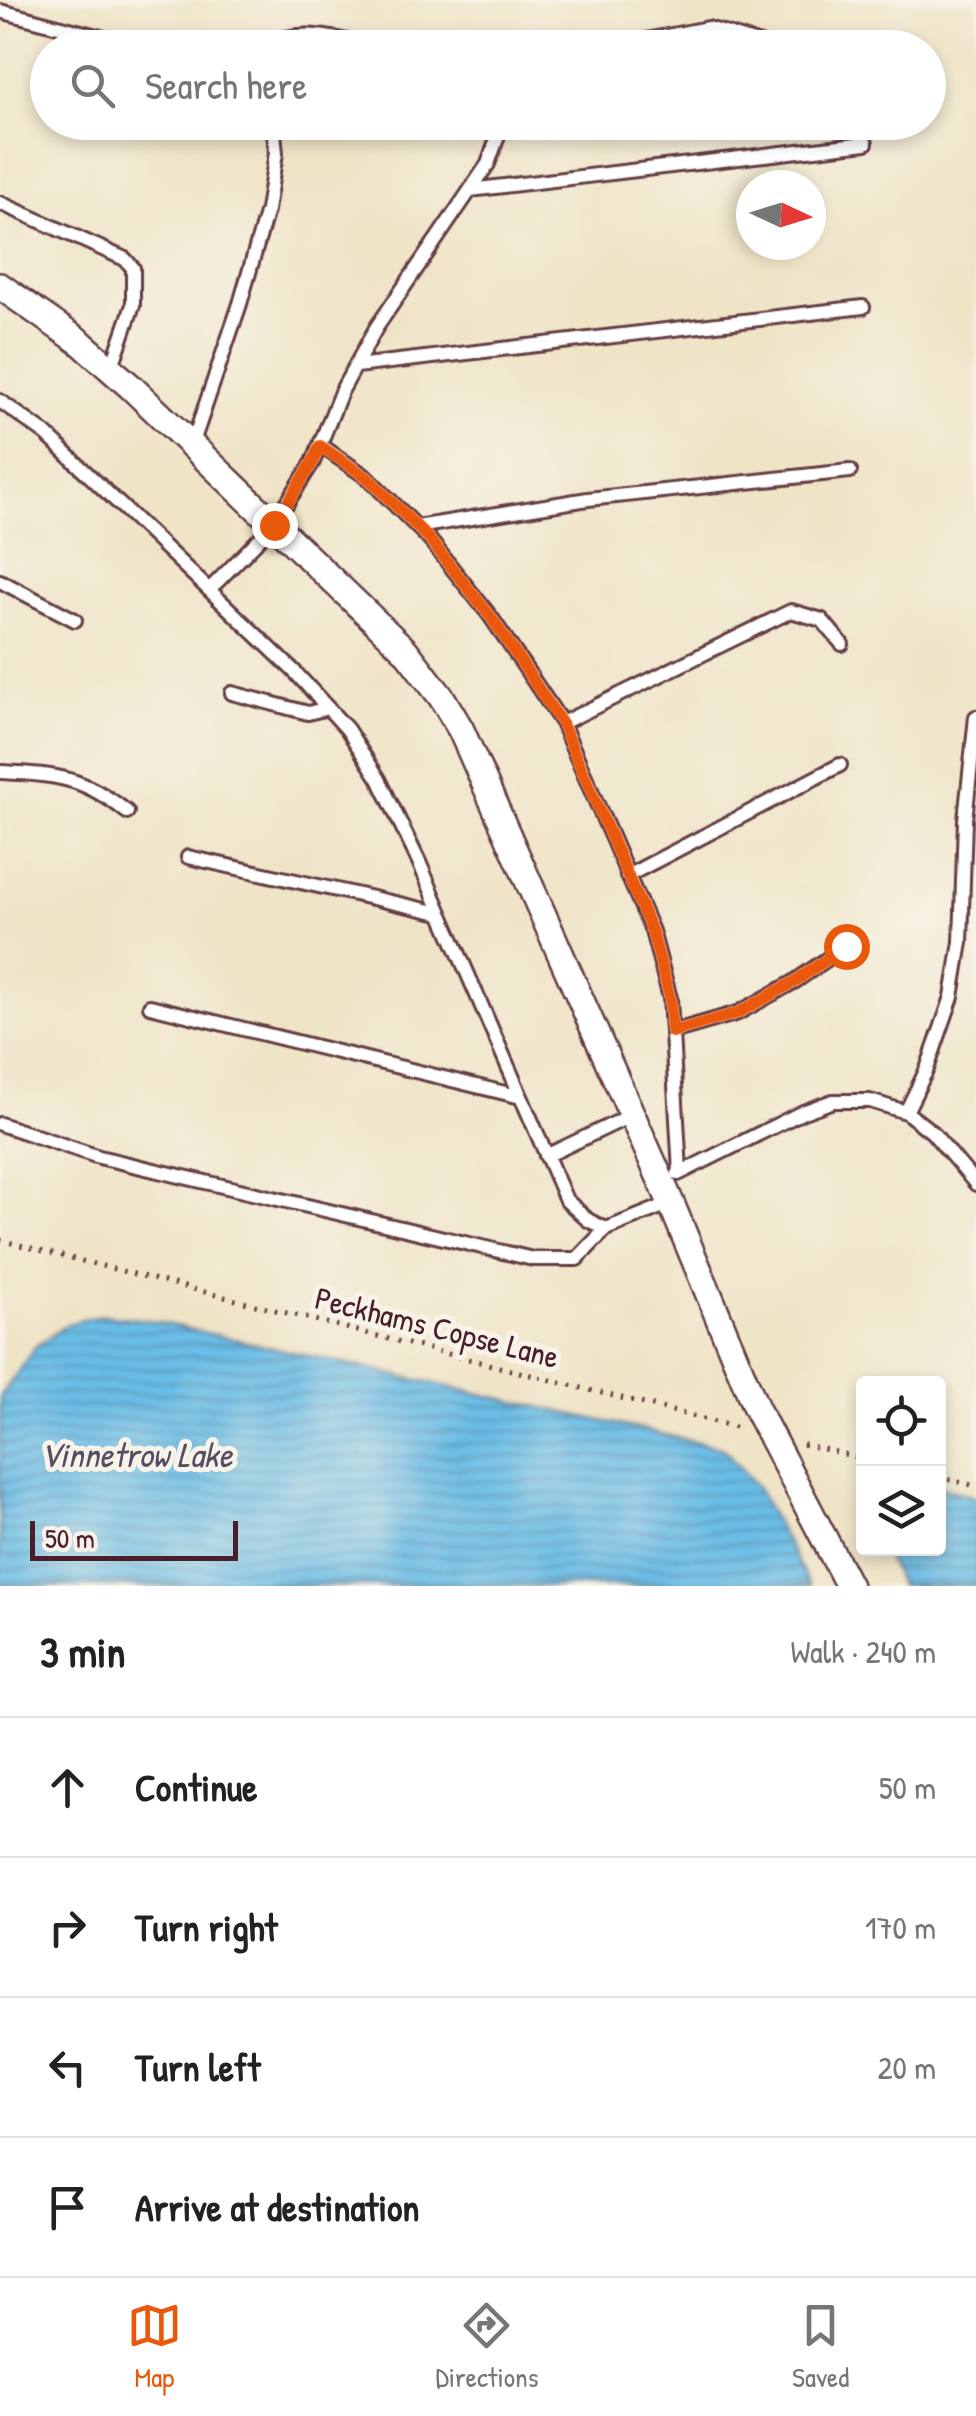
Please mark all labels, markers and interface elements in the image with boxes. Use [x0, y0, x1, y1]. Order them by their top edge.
search box [30, 30, 946, 140]
icon: search [65, 58, 120, 113]
text: Search here [145, 59, 307, 111]
north arrow [736, 170, 826, 260]
route end [252, 503, 298, 549]
route start [824, 924, 870, 970]
street label: Peckhams Copse Lane [311, 1276, 563, 1378]
map controls [856, 1376, 946, 1556]
button: locate [856, 1376, 946, 1466]
water label: Vinnetrow Lake [40, 1431, 234, 1478]
button: layers [856, 1466, 946, 1556]
scale bar [30, 1516, 238, 1560]
text: 50 m [45, 1519, 95, 1557]
text: 3 min [40, 1623, 125, 1680]
text: Walk · 240 m [790, 1630, 936, 1673]
icon: ahead [40, 1760, 95, 1815]
text: Continue [135, 1761, 257, 1813]
text: 50 m [879, 1766, 936, 1809]
icon: right [40, 1900, 95, 1955]
text: Turn right [135, 1901, 278, 1953]
text: 170 m [865, 1906, 936, 1949]
icon: left [40, 2040, 95, 2095]
text: Turn left [135, 2041, 260, 2093]
text: 20 m [878, 2046, 936, 2089]
icon: arrive [40, 2180, 95, 2235]
text: Arrive at destination [135, 2181, 419, 2233]
tab: Map [127, 2298, 182, 2396]
tab: Directions [435, 2298, 538, 2396]
tab: Saved [792, 2298, 849, 2396]

